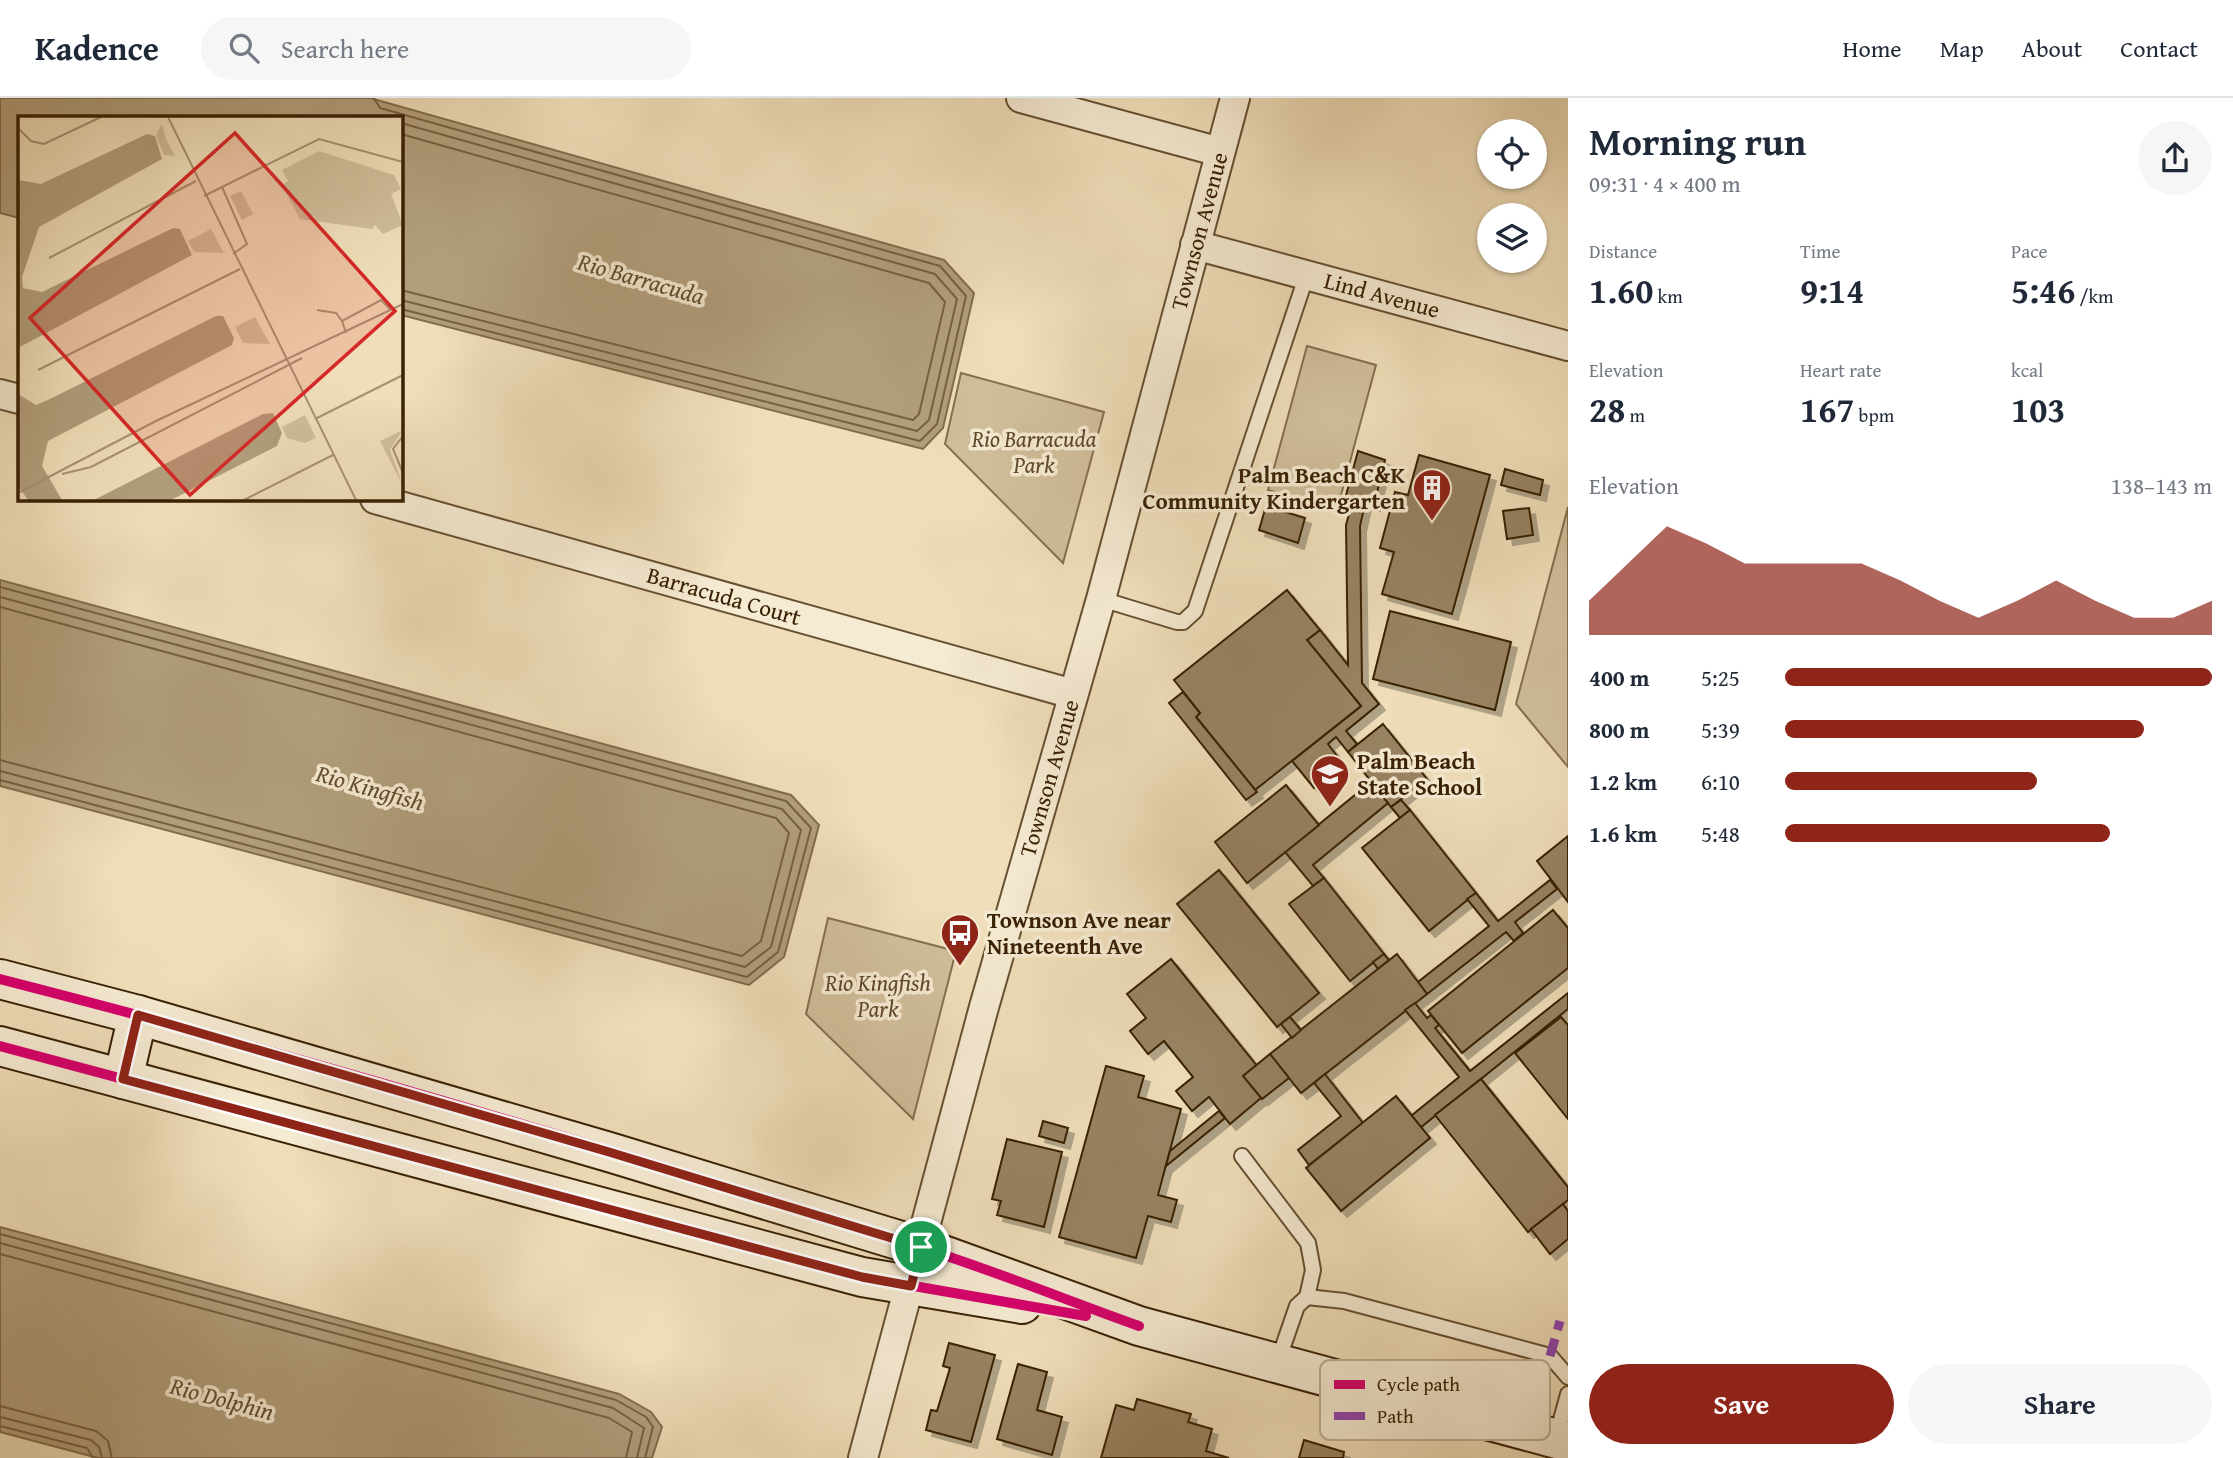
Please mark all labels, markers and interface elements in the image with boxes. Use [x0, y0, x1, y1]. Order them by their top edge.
search box [201, 17, 691, 80]
text: Kadence [35, 24, 159, 72]
icon: search [225, 29, 263, 67]
text: Search here [281, 29, 409, 68]
text: Home [1843, 31, 1902, 66]
text: Map [1940, 31, 1984, 66]
text: About [2022, 31, 2082, 66]
text: Contact [2120, 31, 2198, 66]
text: Morning run [1589, 113, 1806, 169]
inset map [18, 116, 402, 500]
map controls [1477, 119, 1547, 273]
button: locate [1477, 119, 1547, 189]
button: share [2138, 121, 2212, 195]
street label: Townson Avenue [1162, 148, 1235, 313]
text: 09:31 · 4 × 400 m [1589, 167, 1741, 200]
button: layers [1477, 203, 1547, 273]
text: Distance [1589, 237, 1657, 265]
text: Time [1800, 237, 1840, 265]
text: Pace [2011, 237, 2048, 265]
water label: Rio Barracuda [573, 243, 709, 313]
street label: Lind Avenue [1321, 263, 1444, 326]
text: 1.60 [1589, 265, 1653, 316]
text: 9:14 [1800, 265, 1864, 316]
text: 5:46 [2011, 265, 2075, 316]
text: km [1653, 282, 1683, 310]
text: /km [2075, 282, 2114, 310]
text: Elevation [1589, 356, 1663, 384]
text: Heart rate [1800, 356, 1881, 384]
text: kcal [2011, 356, 2043, 384]
text: 28 [1589, 384, 1625, 435]
text: 167 [1800, 384, 1854, 435]
text: 103 [2011, 384, 2065, 435]
text: m [1625, 401, 1645, 429]
text: bpm [1854, 401, 1894, 429]
park label: Rio Barracuda Park [971, 422, 1097, 481]
place label: Palm Beach C&K Community Kindergarten [1142, 458, 1405, 517]
building icon: Palm Beach C&K Community Kindergarten [1411, 467, 1453, 522]
text: Elevation [1589, 469, 1679, 502]
text: 138–143 m [2111, 469, 2212, 502]
street label: Barracuda Court [643, 558, 805, 633]
text: 400 m [1589, 661, 1650, 694]
text: 5:25 [1701, 661, 1740, 694]
street label: Townson Avenue [1010, 695, 1087, 860]
text: 800 m [1589, 713, 1650, 746]
text: 5:39 [1701, 713, 1740, 746]
place label: Palm Beach State School [1357, 744, 1482, 803]
school or university icon: Palm Beach State School [1309, 753, 1351, 808]
water label: Rio Kingfish [311, 755, 428, 820]
text: 1.2 km [1589, 765, 1657, 798]
text: 6:10 [1701, 765, 1740, 798]
text: 1.6 km [1589, 817, 1657, 850]
text: 5:48 [1701, 817, 1740, 850]
place label: Townson Ave near Nineteenth Ave [987, 903, 1171, 962]
bus stop icon: Townson Ave near Nineteenth Ave [939, 912, 981, 967]
park label: Rio Kingfish Park [824, 966, 931, 1025]
pin [891, 1217, 951, 1277]
icon: arrive [902, 1228, 940, 1266]
legend [1320, 1360, 1550, 1440]
button: Save [1589, 1364, 1894, 1444]
button: Share [1908, 1364, 2212, 1444]
water label: Rio Dolphin [166, 1368, 278, 1429]
text: Cycle path [1377, 1370, 1460, 1398]
text: Path [1377, 1402, 1414, 1430]

